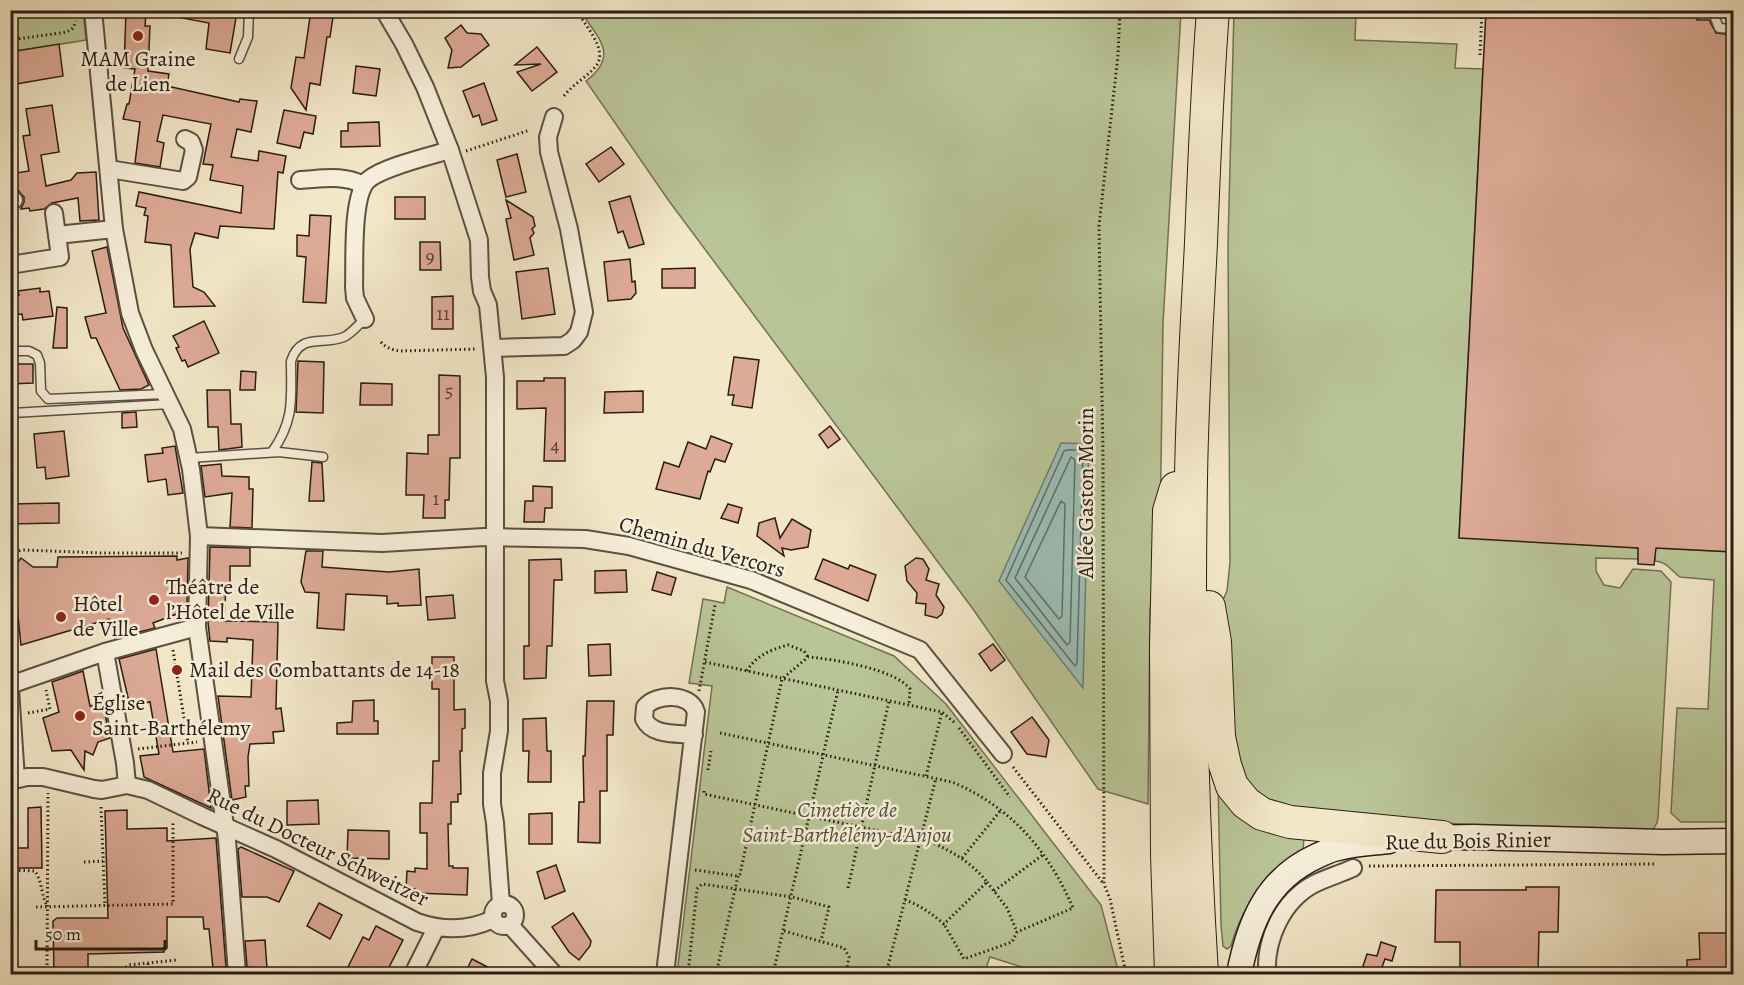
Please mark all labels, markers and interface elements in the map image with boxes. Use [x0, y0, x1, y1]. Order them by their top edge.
marker: MAM Graine de Lien [131, 29, 145, 43]
place label: MAM Graine de Lien [80, 44, 196, 99]
house number: 9 [425, 243, 435, 270]
house number: 11 [436, 300, 450, 327]
house number: 5 [445, 377, 453, 404]
street label: Allée Gaston Morin [1071, 407, 1101, 580]
house number: 4 [550, 432, 560, 459]
house number: 1 [433, 485, 440, 512]
street label: Chemin du Vercors [615, 509, 789, 585]
place label: Théâtre de l’Hôtel de Ville [166, 572, 295, 627]
place label: Hôtel de Ville [73, 589, 138, 644]
marker: Théâtre de l’Hôtel de Ville [147, 593, 161, 607]
marker: Hôtel de Ville [54, 610, 68, 624]
place label: Mail des Combattants de 14-18 [189, 655, 460, 685]
marker: Mail des Combattants de 14-18 [170, 663, 184, 677]
place label: Église Saint-Barthélemy [92, 688, 250, 743]
marker: Église Saint-Barthélemy [73, 709, 87, 723]
street label: Rue du Docteur Schweitzer [202, 780, 434, 914]
park label: Cimetière de Saint-Barthélémy-d'Anjou [742, 795, 952, 850]
street label: Rue du Bois Rinier [1385, 825, 1551, 857]
scale bar [36, 913, 165, 951]
text: 50 m [45, 922, 81, 946]

